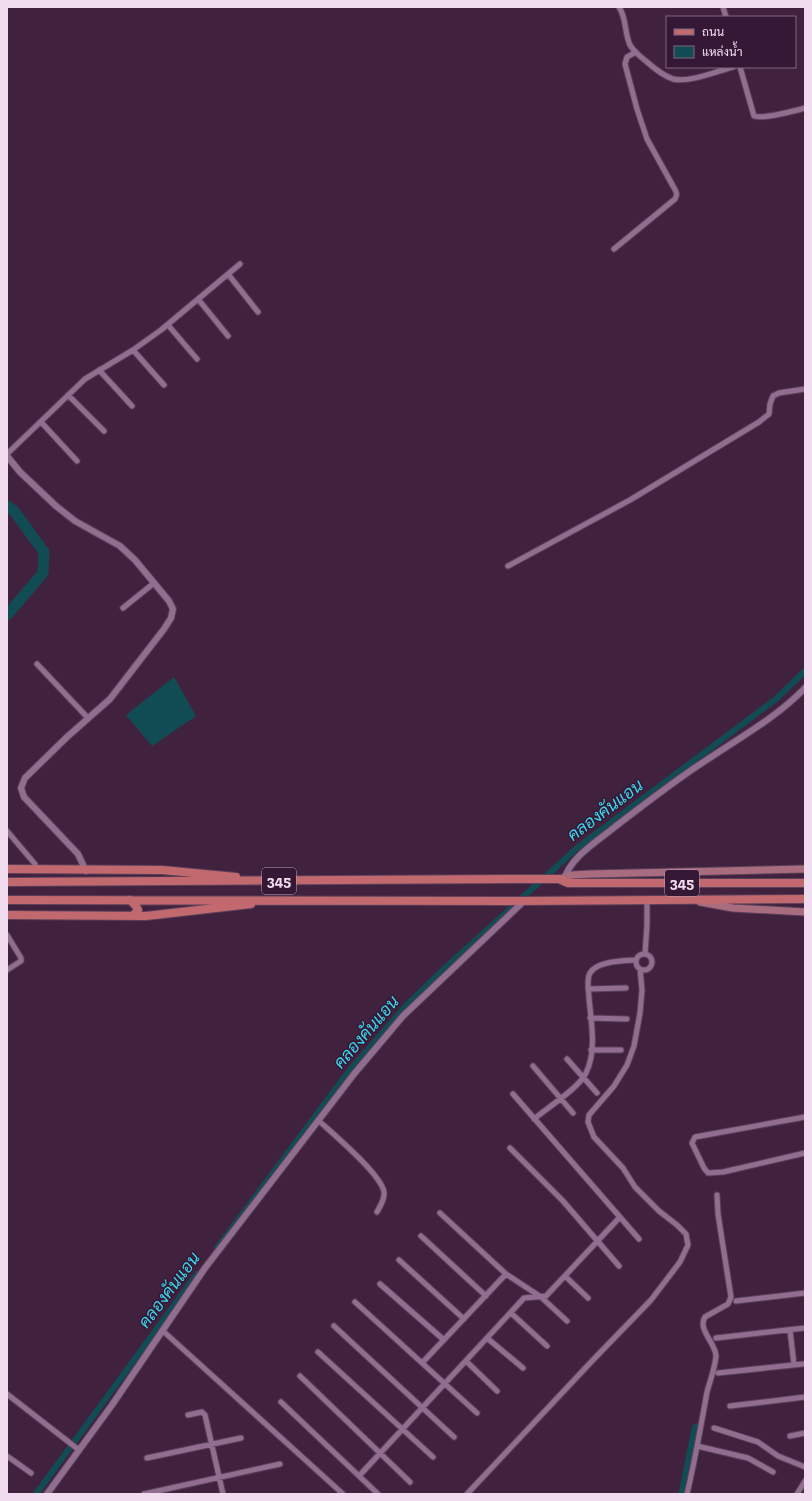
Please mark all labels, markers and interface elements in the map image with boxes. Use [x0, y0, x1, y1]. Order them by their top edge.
legend [666, 16, 796, 68]
text: ถนน [702, 25, 725, 39]
text: แหล่งน้ำ [702, 41, 742, 59]
water label: คลองคันแอน [563, 775, 647, 845]
road number: 345 [262, 868, 296, 894]
road number: 345 [665, 870, 699, 896]
water label: คลองคันแอน [329, 992, 403, 1072]
water label: คลองคันแอน [134, 1248, 204, 1332]

